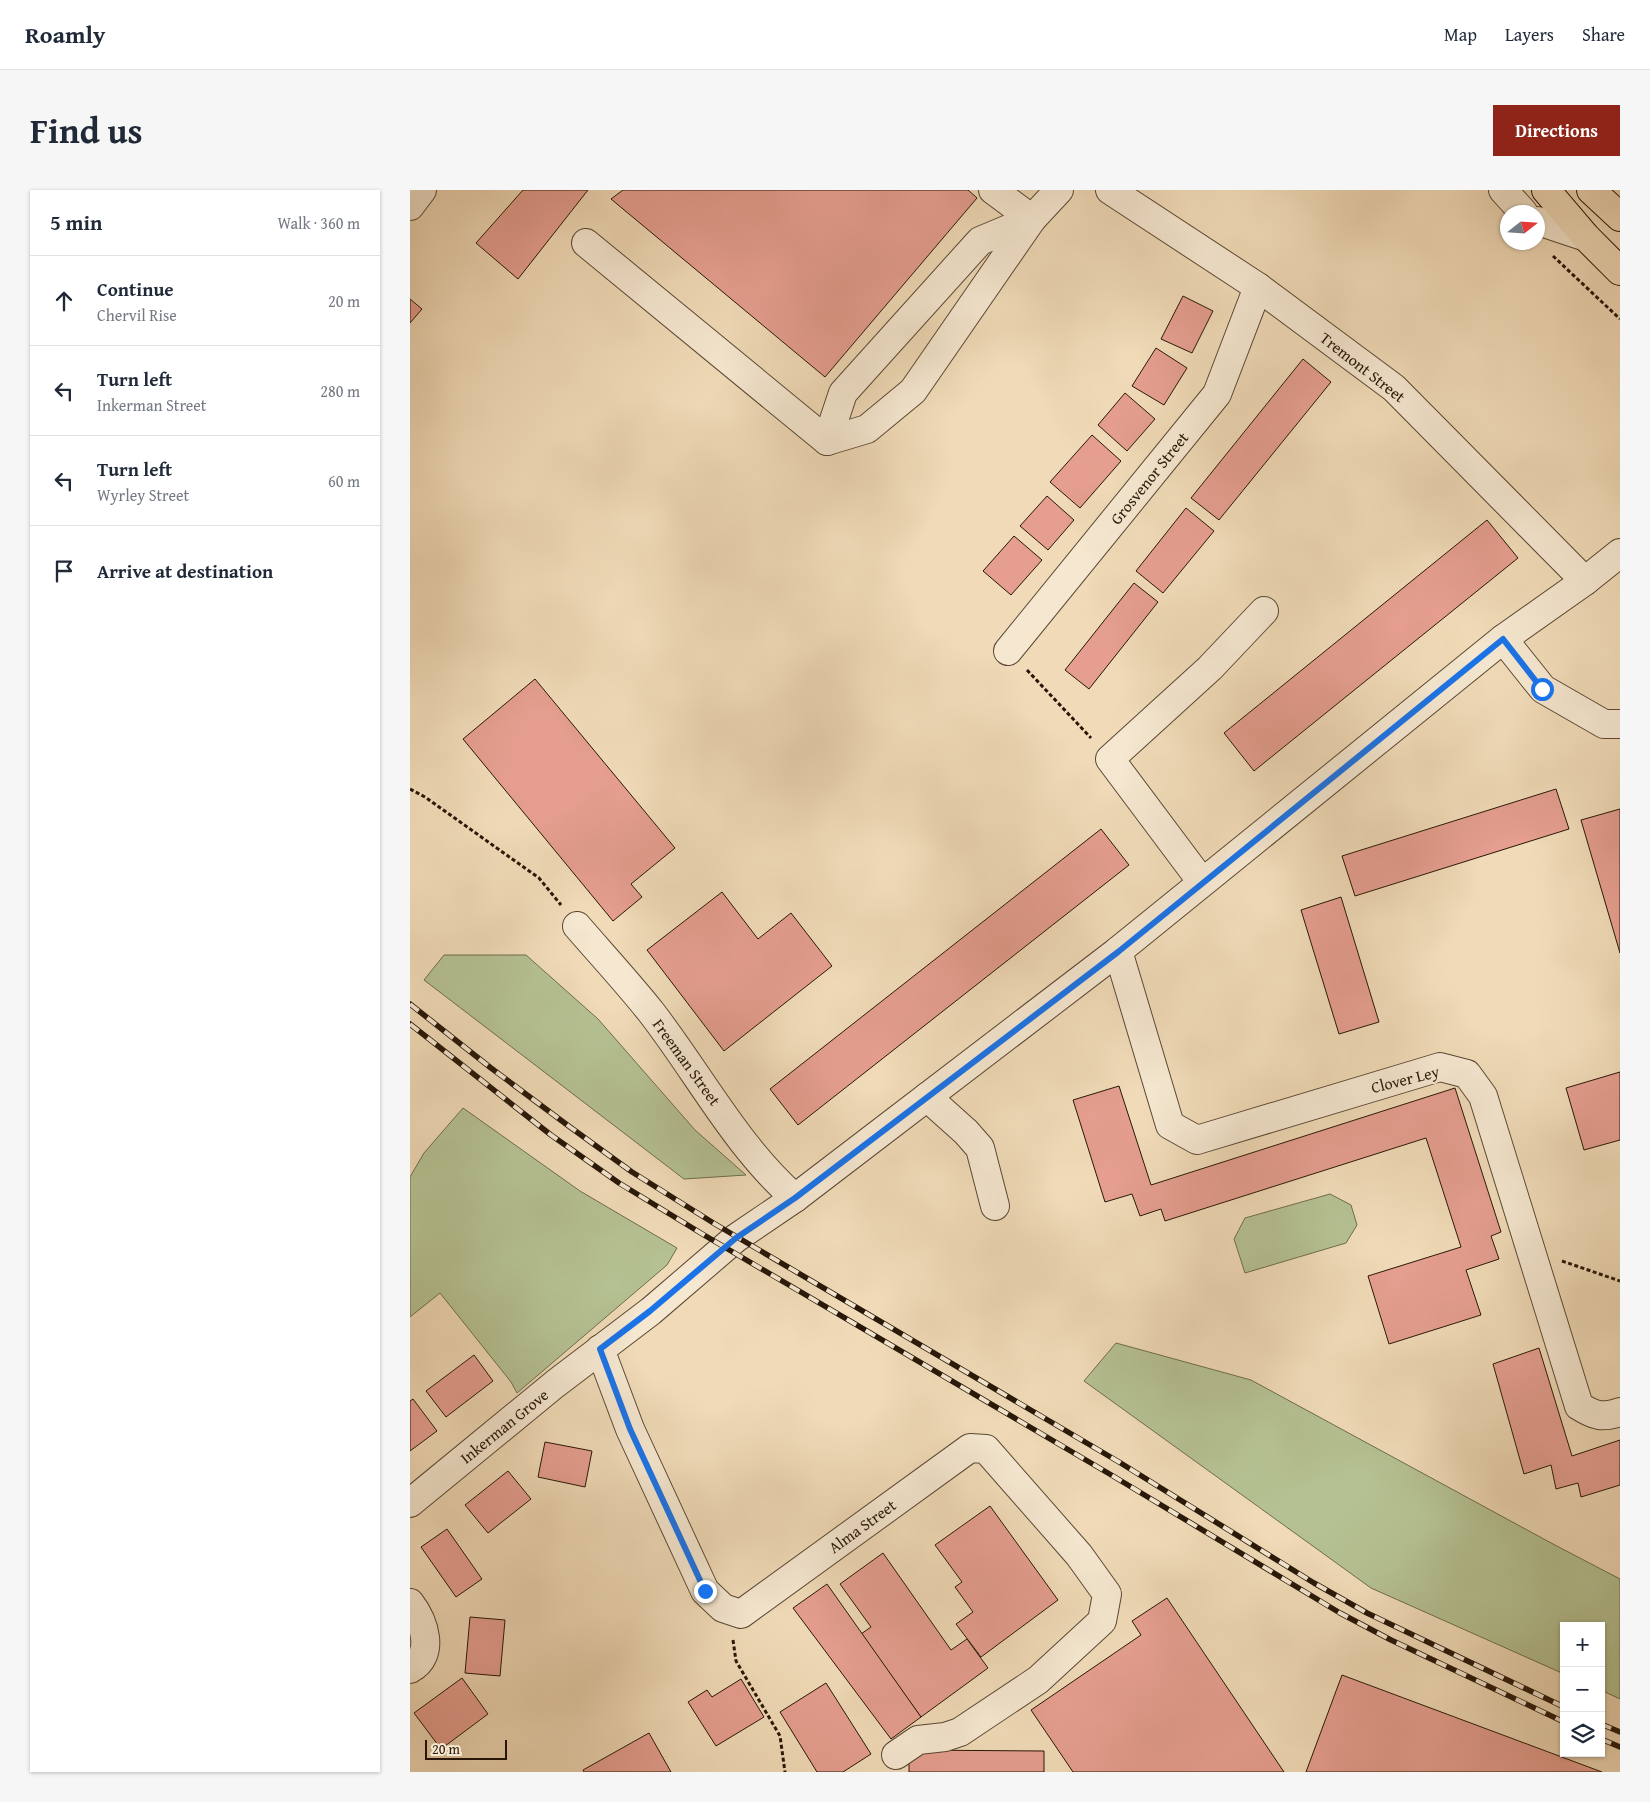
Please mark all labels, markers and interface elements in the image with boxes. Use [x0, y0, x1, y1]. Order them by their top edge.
text: Roamly [25, 17, 105, 52]
text: Map [1444, 21, 1477, 48]
text: Layers [1505, 21, 1554, 48]
text: Share [1582, 21, 1625, 48]
text: Find us [30, 105, 143, 156]
button: Directions [1493, 105, 1620, 156]
north arrow [1500, 205, 1545, 250]
text: 5 min [50, 207, 102, 238]
text: Walk · 360 m [277, 211, 360, 235]
text: Continue [97, 275, 174, 303]
icon: ahead [50, 287, 78, 315]
text: 20 m [328, 289, 360, 313]
text: Chervil Rise [97, 303, 177, 327]
street label: Tremont Street [1315, 326, 1411, 408]
text: Turn left [97, 365, 172, 393]
icon: left [50, 377, 78, 405]
text: 280 m [320, 379, 360, 403]
text: Inkerman Street [97, 393, 206, 417]
street label: Grosvenor Street [1104, 426, 1194, 530]
text: Turn left [97, 455, 172, 483]
icon: left [50, 467, 78, 495]
text: 60 m [328, 469, 360, 493]
text: Wyrley Street [97, 483, 189, 507]
icon: arrive [50, 557, 78, 585]
text: Arrive at destination [97, 557, 273, 585]
route start [1531, 678, 1554, 701]
street label: Freeman Street [647, 1013, 727, 1111]
street label: Clover Ley [1368, 1059, 1442, 1099]
street label: Inkerman Grove [455, 1383, 553, 1469]
street label: Alma Street [823, 1493, 901, 1559]
route end [694, 1580, 717, 1603]
map controls [1560, 1622, 1605, 1757]
button: + [1560, 1622, 1605, 1667]
button: − [1560, 1667, 1605, 1712]
button: layers [1560, 1712, 1605, 1757]
scale bar [425, 1737, 508, 1760]
text: 20 m [432, 1739, 460, 1759]

